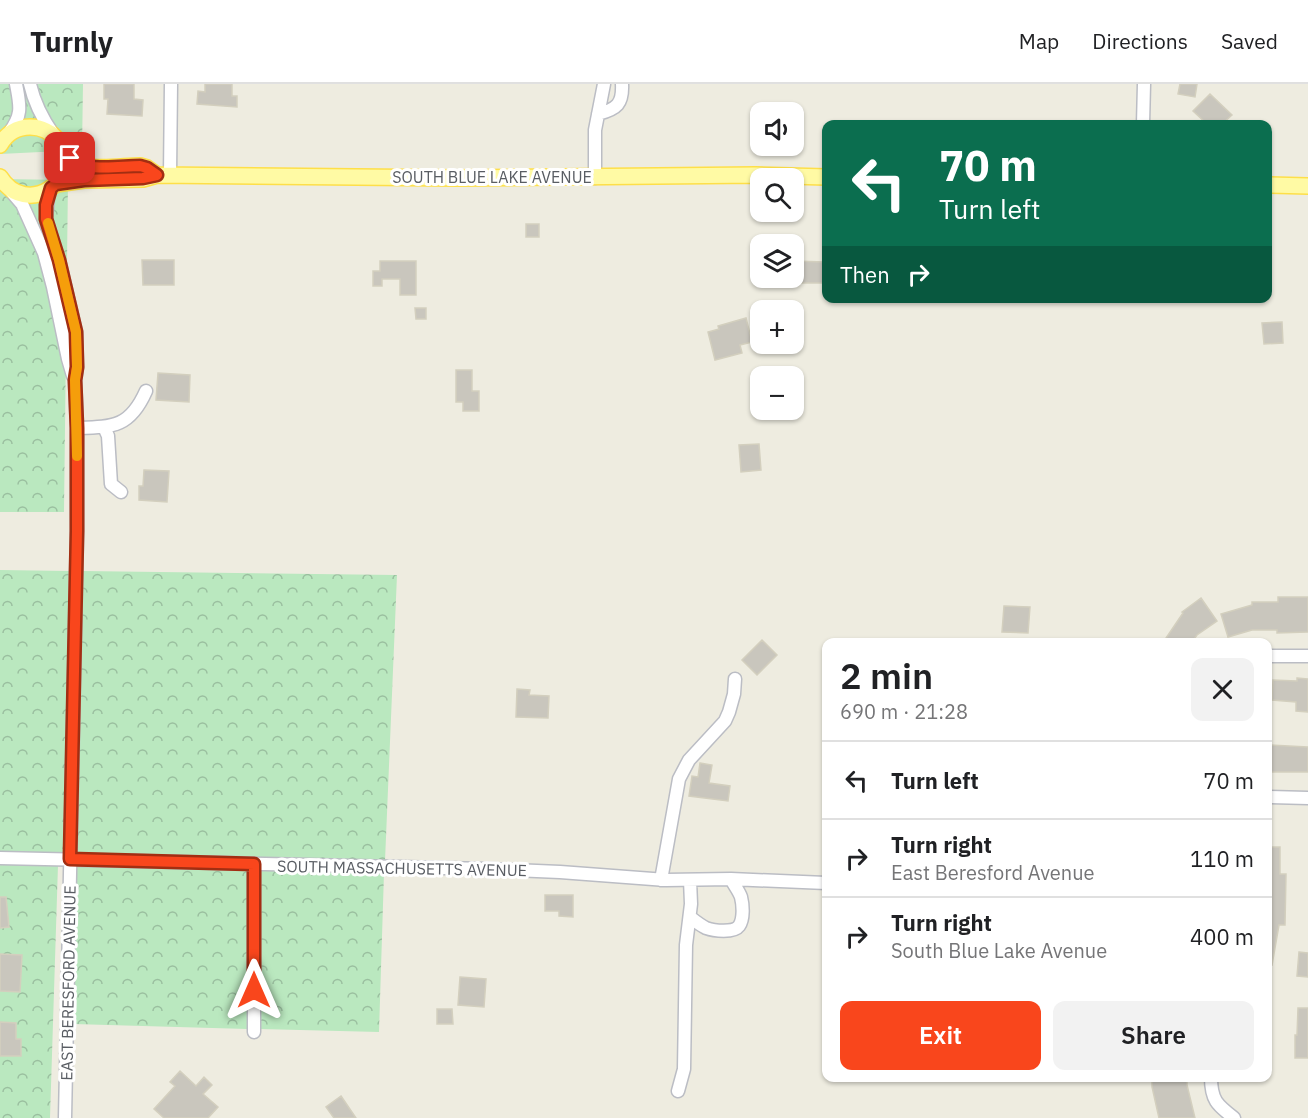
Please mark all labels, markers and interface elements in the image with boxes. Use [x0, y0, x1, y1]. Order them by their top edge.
text: Turnly [30, 23, 113, 60]
text: Map [1019, 27, 1059, 55]
text: Directions [1092, 27, 1188, 55]
text: Saved [1221, 27, 1278, 55]
map controls [750, 102, 804, 420]
button: sound [750, 102, 804, 156]
pin [44, 132, 95, 183]
text: 70 m [939, 138, 1037, 193]
icon: arrive [53, 141, 86, 174]
icon: left [840, 144, 918, 222]
street label: SOUTH BLUE LAKE AVENUE [392, 167, 592, 187]
button: search [750, 168, 804, 222]
text: Turn left [939, 191, 1040, 226]
button: layers [750, 234, 804, 288]
icon: right [902, 258, 935, 291]
text: Then [840, 260, 890, 289]
button: + [750, 300, 804, 354]
button: − [750, 366, 804, 420]
text: 2 min [840, 652, 933, 699]
button: close [1191, 658, 1254, 721]
text: 690 m · 21:28 [840, 698, 968, 725]
icon: left [840, 764, 873, 797]
text: Turn left [891, 766, 979, 795]
text: 70 m [1203, 766, 1254, 795]
text: Turn right [891, 830, 992, 859]
icon: right [840, 842, 873, 875]
text: 110 m [1190, 844, 1254, 873]
street label: SOUTH MASSACHUSETTS AVENUE [277, 856, 527, 880]
text: East Beresford Avenue [891, 859, 1095, 886]
street label: EAST BERESFORD AVENUE [56, 885, 80, 1081]
text: Turn right [891, 908, 992, 937]
icon: right [840, 920, 873, 953]
text: 400 m [1190, 922, 1254, 951]
text: South Blue Lake Avenue [891, 937, 1107, 964]
position arrow [222, 958, 286, 1022]
button: Exit [840, 1001, 1041, 1070]
button: Share [1053, 1001, 1254, 1070]

